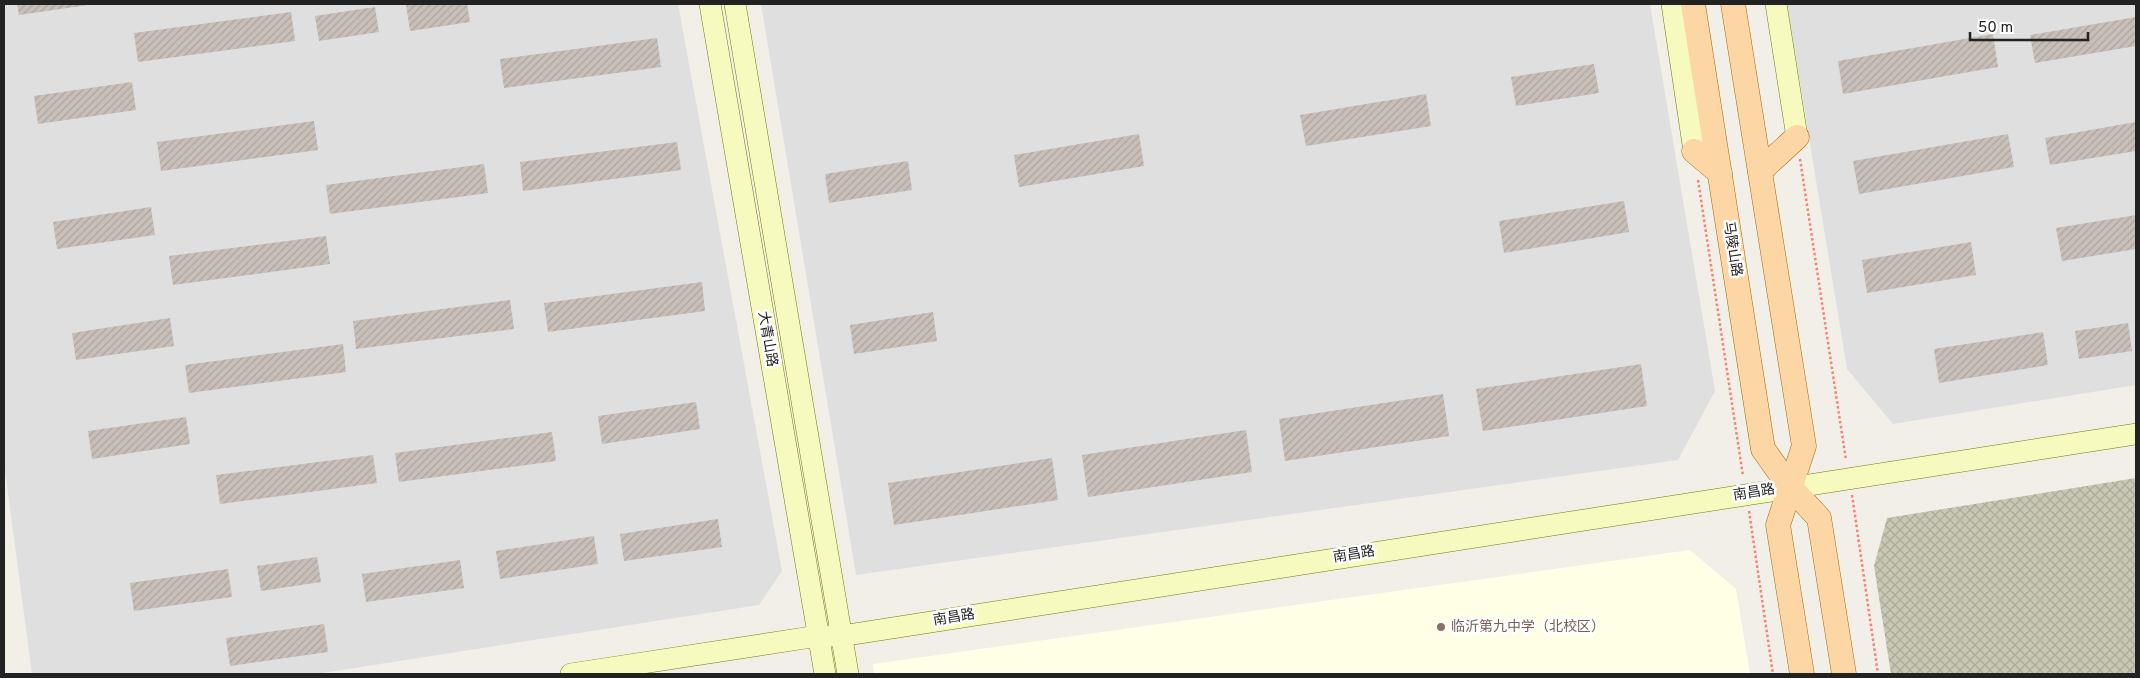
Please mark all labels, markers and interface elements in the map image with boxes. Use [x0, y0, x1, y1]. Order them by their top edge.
scale bar [1970, 10, 2088, 42]
text: 50 m [1978, 19, 2013, 38]
street label: 马陵山路 [1719, 220, 1745, 278]
street label: 大青山路 [754, 310, 780, 368]
street label: 南昌路 [1732, 481, 1776, 505]
street label: 南昌路 [1332, 543, 1376, 567]
street label: 南昌路 [932, 606, 976, 630]
place label: 临沂第九中学（北校区） [1451, 618, 1605, 636]
marker: 临沂第九中学（北校区） [1435, 621, 1447, 633]

